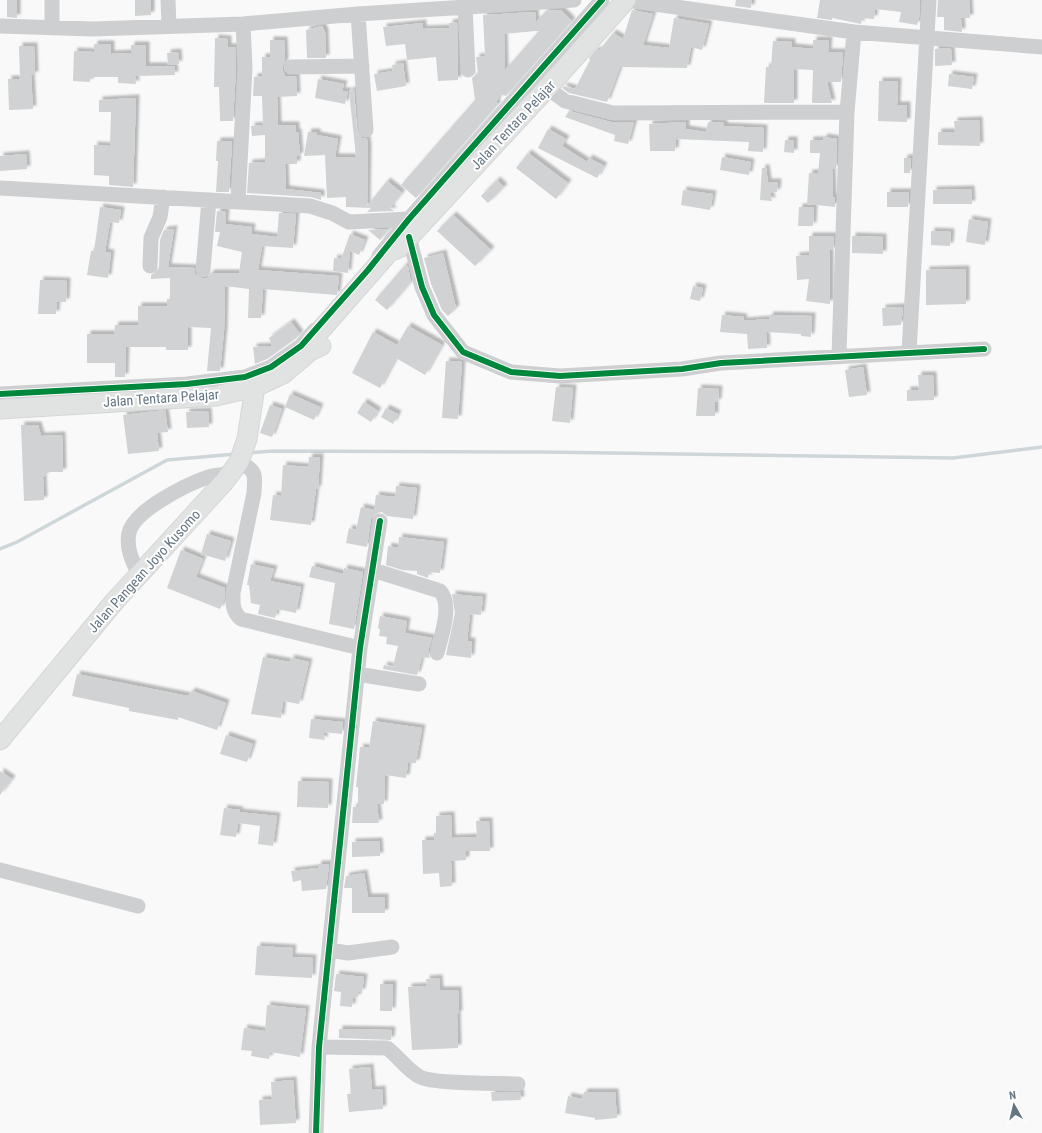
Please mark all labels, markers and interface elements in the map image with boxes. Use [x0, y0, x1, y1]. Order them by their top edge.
street label: Jalan Tentara Pelajar [468, 77, 558, 173]
street label: Jalan Tentara Pelajar [103, 386, 219, 410]
street label: Jalan Pangean Joyo Kusomo [85, 506, 203, 636]
north arrow [994, 1085, 1034, 1125]
text: N [1008, 1089, 1017, 1102]

